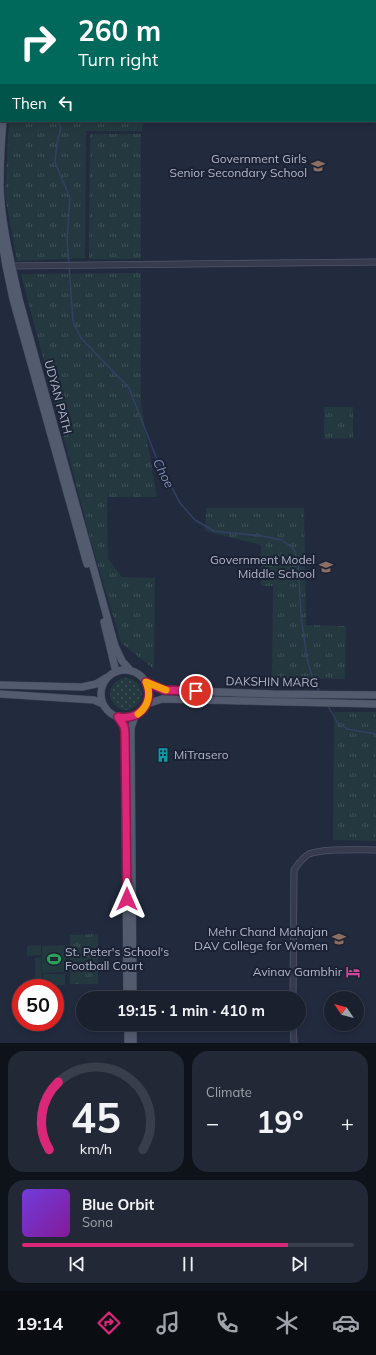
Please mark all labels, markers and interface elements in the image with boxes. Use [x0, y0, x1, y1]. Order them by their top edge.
text: 260 m [78, 13, 161, 48]
icon: right [12, 16, 64, 68]
text: Turn right [78, 48, 158, 71]
icon: left [55, 92, 77, 114]
text: Then [12, 94, 47, 113]
place label: Government Girls Senior Secondary School [169, 151, 307, 180]
school or university icon: Government Girls Senior Secondary School [310, 158, 326, 174]
street label: UDYAN PATH [41, 358, 76, 435]
water label: Choe [150, 456, 178, 490]
place label: Government Model Middle School [210, 552, 315, 581]
school or university icon: Government Model Middle School [318, 559, 334, 575]
street label: DAKSHIN MARG [225, 673, 319, 690]
pin [179, 674, 213, 708]
icon: arrive [185, 680, 207, 702]
building icon: MiTrasero [155, 747, 171, 763]
place label: MiTrasero [174, 747, 229, 762]
position arrow [106, 878, 148, 920]
place label: Mehr Chand Mahajan DAV College for Women [194, 924, 328, 953]
school or university icon: Mehr Chand Mahajan DAV College for Women [331, 931, 347, 947]
place label: St. Peter's School's Football Court [65, 944, 169, 973]
sports icon: St. Peter's School's Football Court [46, 951, 62, 967]
place label: Avinav Gambhir [253, 964, 343, 979]
hotel icon: Avinav Gambhir [345, 964, 361, 980]
speed limit sign: 50 [12, 979, 64, 1031]
north arrow [324, 991, 364, 1031]
map controls [324, 991, 364, 1031]
text: 19:15 · 1 min · 410 m [117, 1001, 265, 1020]
text: Climate [206, 1084, 252, 1100]
text: 45 [71, 1090, 121, 1142]
text: 19° [256, 1103, 304, 1141]
text: − [206, 1109, 219, 1137]
text: + [341, 1109, 354, 1137]
text: km/h [80, 1139, 112, 1157]
text: Blue Orbit [82, 1195, 154, 1214]
text: Sona [82, 1214, 113, 1230]
icon: previous [66, 1253, 88, 1275]
icon: pause [177, 1253, 199, 1275]
icon: next [288, 1253, 310, 1275]
icon: directions [95, 1309, 123, 1337]
icon: music [154, 1309, 182, 1337]
icon: phone [213, 1309, 241, 1337]
icon: climate [273, 1309, 301, 1337]
icon: car [332, 1309, 360, 1337]
text: 19:14 [16, 1312, 63, 1335]

